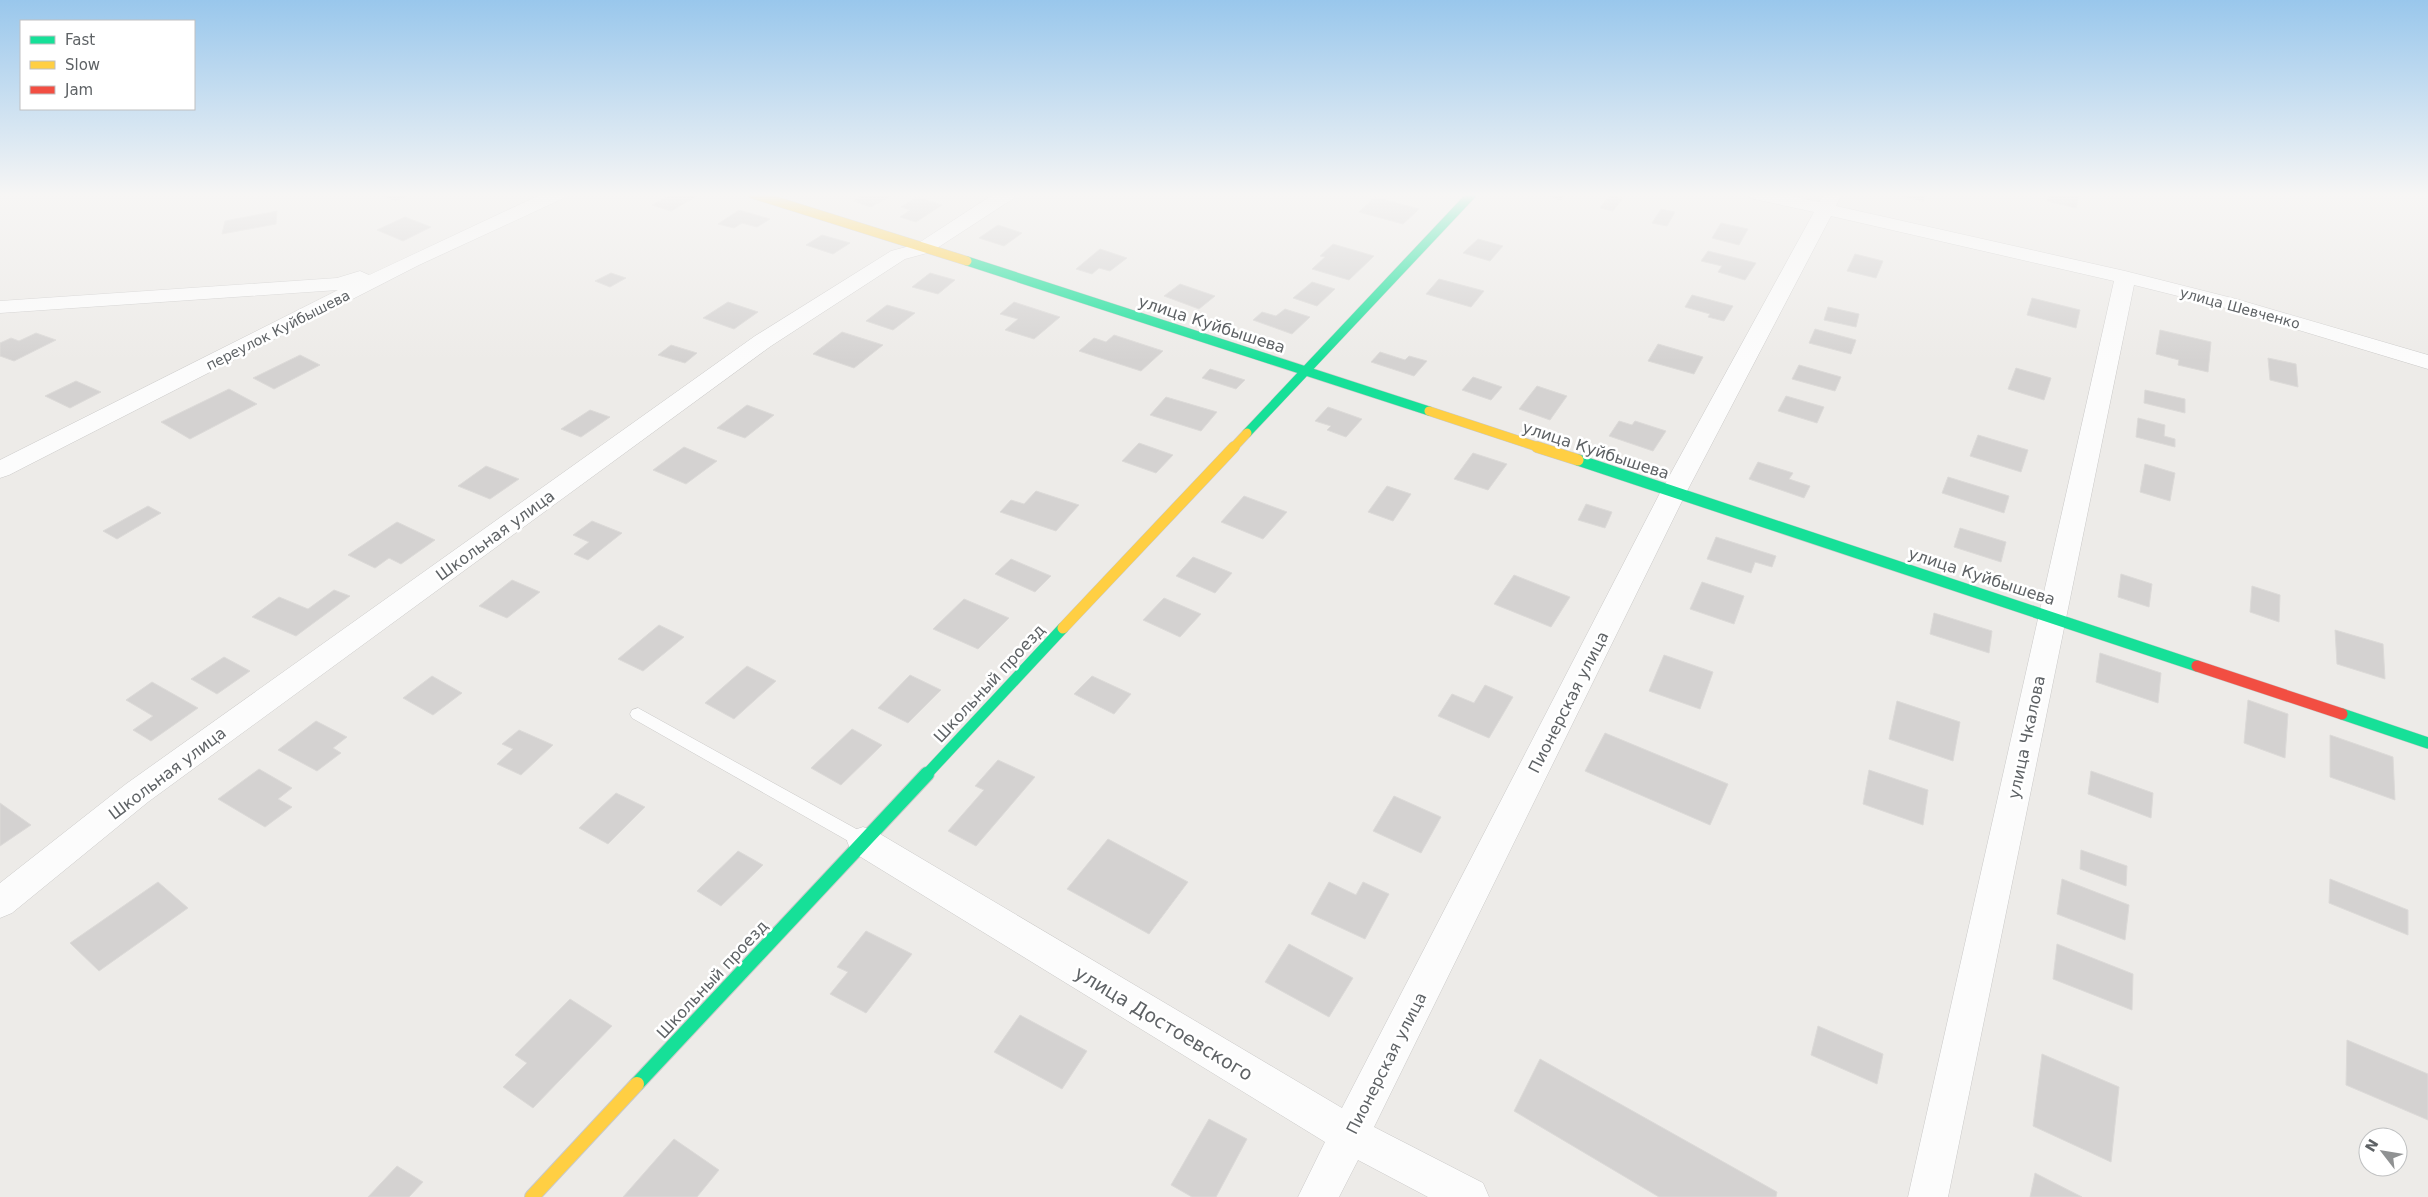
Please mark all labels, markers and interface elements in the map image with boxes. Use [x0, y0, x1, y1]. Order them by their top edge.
legend [20, 20, 195, 110]
text: Fast [65, 31, 95, 49]
text: Slow [65, 56, 100, 74]
text: Jam [64, 81, 93, 99]
street label: улица Шевченко [2178, 284, 2302, 332]
street label: переулок Куйбышева [203, 287, 353, 373]
street label: улица Куйбышева [1136, 292, 1288, 357]
street label: улица Куйбышева [1520, 418, 1672, 483]
street label: Школьная улица [432, 486, 558, 585]
street label: улица Куйбышева [1906, 544, 2058, 609]
street label: Школьный проезд [930, 620, 1049, 746]
street label: Пионерская улица [1524, 628, 1612, 776]
street label: улица Чкалова [2004, 674, 2049, 800]
street label: Школьная улица [105, 723, 230, 824]
street label: Школьный проезд [653, 916, 772, 1042]
street label: улица Достоевского [1071, 961, 1257, 1085]
street label: Пионерская улица [1342, 989, 1430, 1137]
north arrow [2358, 1127, 2408, 1177]
text: N [2362, 1136, 2382, 1154]

